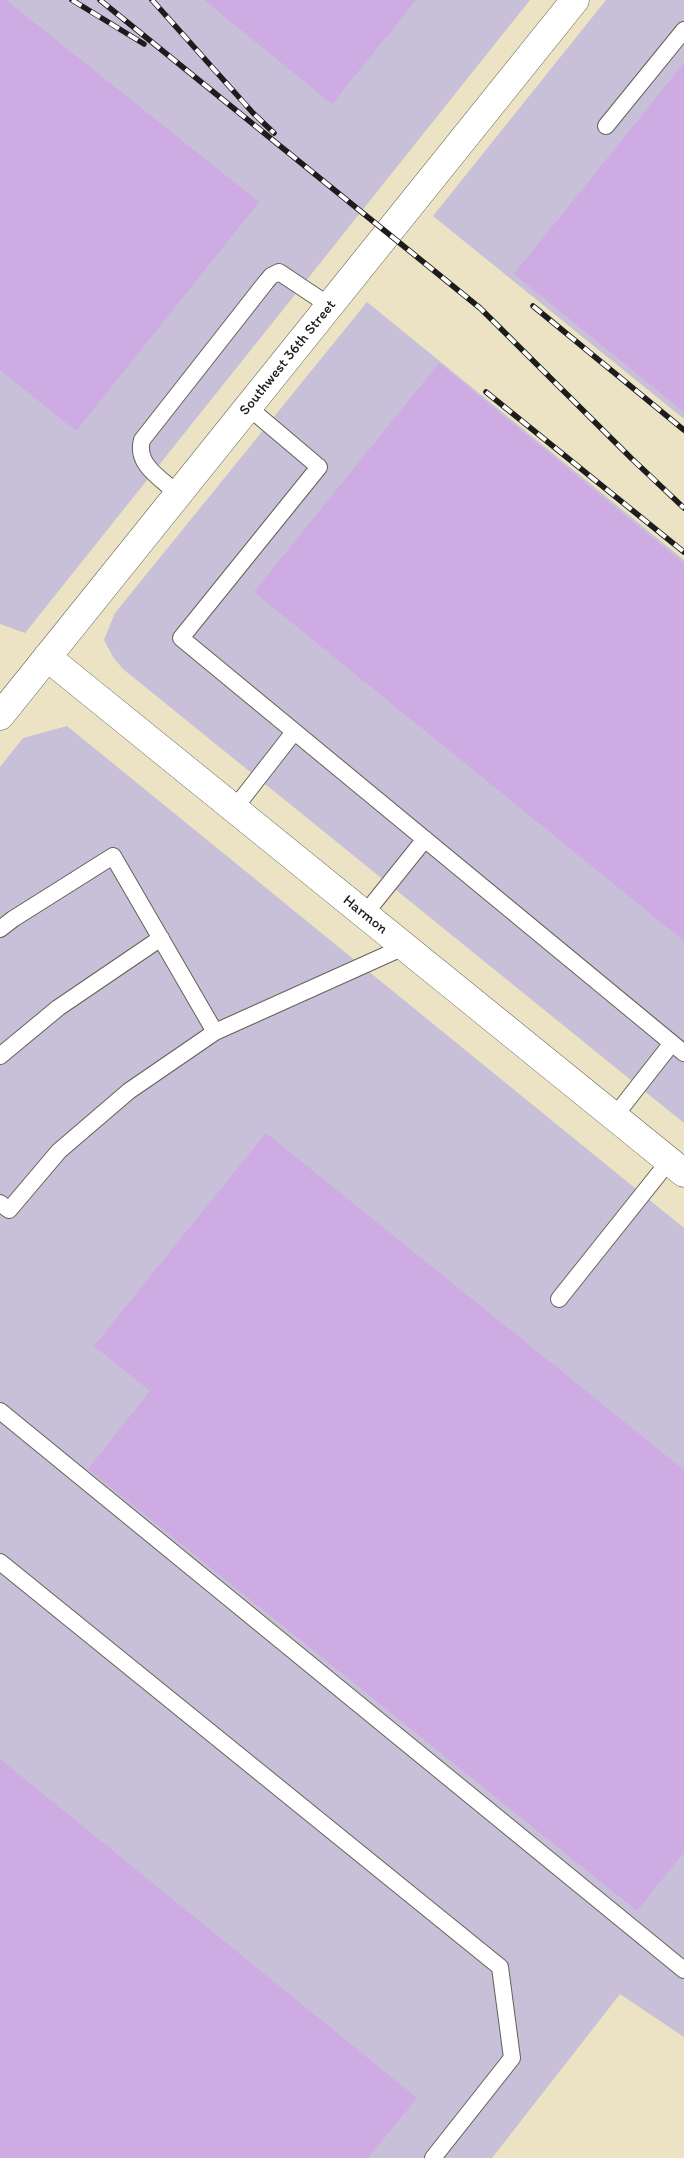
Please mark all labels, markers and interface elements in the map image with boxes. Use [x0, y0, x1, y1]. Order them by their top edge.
street label: Southwest 36th Street [236, 297, 340, 419]
street label: Harmon [339, 892, 391, 938]

